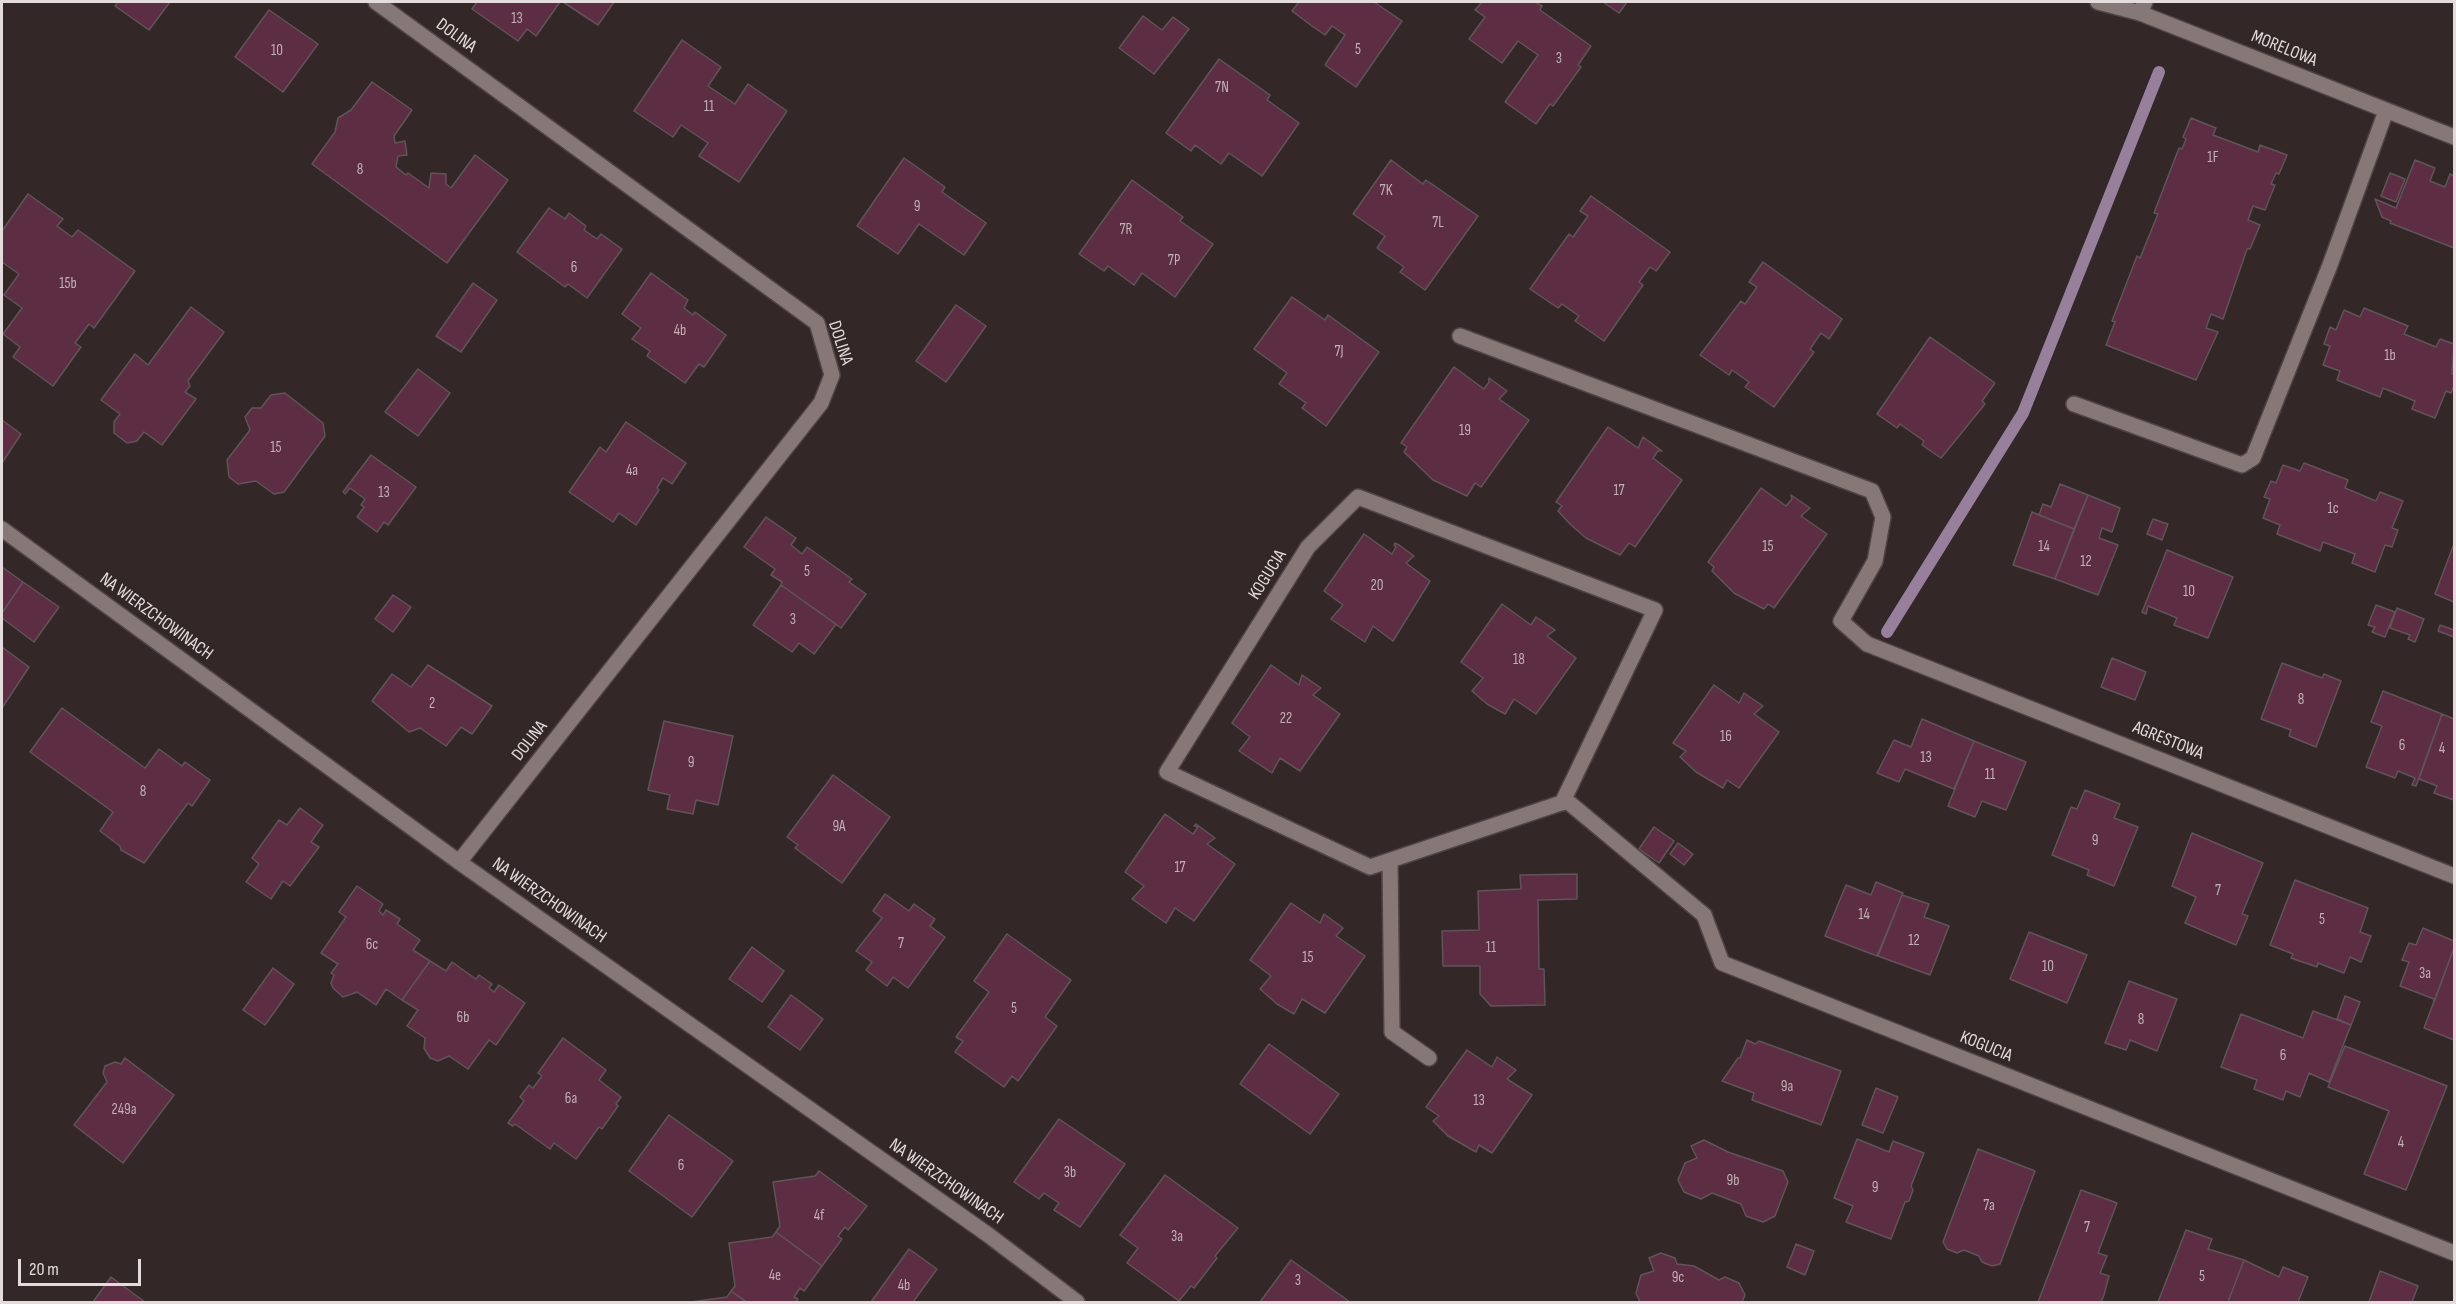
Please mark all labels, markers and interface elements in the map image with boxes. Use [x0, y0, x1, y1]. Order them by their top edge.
house number: 13 [511, 10, 523, 28]
street label: DOLINA [431, 14, 481, 58]
street label: MORELOWA [2248, 26, 2320, 72]
house number: 5 [1355, 41, 1361, 59]
house number: 10 [271, 42, 283, 60]
house number: 3 [1556, 50, 1562, 68]
house number: 7N [1215, 79, 1229, 97]
house number: 11 [704, 98, 714, 116]
house number: 1F [2207, 149, 2219, 167]
house number: 8 [357, 161, 363, 179]
house number: 7K [1380, 182, 1392, 200]
house number: 9 [914, 198, 920, 216]
house number: 7L [1432, 214, 1444, 232]
house number: 7R [1119, 221, 1133, 239]
house number: 7P [1168, 252, 1180, 270]
house number: 6 [571, 259, 577, 277]
house number: 15b [59, 275, 77, 293]
street label: DOLINA [823, 318, 857, 368]
house number: 4b [674, 322, 686, 340]
house number: 7J [1334, 343, 1344, 361]
house number: 1b [2384, 347, 2396, 365]
house number: 19 [1459, 422, 1471, 440]
house number: 15 [270, 439, 282, 457]
house number: 4a [626, 462, 638, 480]
house number: 17 [1613, 482, 1625, 500]
house number: 13 [378, 484, 390, 502]
house number: 1c [2327, 500, 2339, 518]
house number: 15 [1762, 538, 1774, 556]
house number: 14 [2038, 538, 2050, 556]
street label: KOGUCIA [1244, 546, 1292, 604]
house number: 12 [2080, 553, 2092, 571]
house number: 5 [804, 563, 810, 581]
street label: NA WIERZCHOWINACH [95, 569, 217, 665]
house number: 20 [1371, 577, 1383, 595]
house number: 10 [2183, 583, 2195, 601]
house number: 3 [790, 611, 796, 629]
house number: 18 [1513, 651, 1525, 669]
house number: 8 [2298, 691, 2304, 709]
house number: 2 [429, 695, 435, 713]
house number: 22 [1280, 710, 1292, 728]
street label: DOLINA [508, 717, 552, 765]
street label: AGRESTOWA [2129, 717, 2207, 765]
house number: 16 [1720, 728, 1732, 746]
house number: 6 [2399, 737, 2405, 755]
house number: 4 [2439, 740, 2445, 758]
house number: 13 [1920, 749, 1932, 767]
house number: 9 [688, 754, 694, 772]
house number: 11 [1985, 766, 1995, 784]
house number: 8 [140, 783, 146, 801]
house number: 9A [832, 818, 846, 836]
house number: 9 [2092, 832, 2098, 850]
street label: NA WIERZCHOWINACH [488, 854, 610, 948]
house number: 17 [1174, 859, 1186, 877]
house number: 7 [2215, 882, 2221, 900]
house number: 14 [1858, 906, 1870, 924]
house number: 5 [2319, 911, 2325, 929]
house number: 12 [1908, 932, 1920, 950]
house number: 7 [898, 935, 904, 953]
house number: 6c [366, 936, 378, 954]
house number: 11 [1486, 939, 1496, 957]
house number: 15 [1302, 949, 1314, 967]
house number: 10 [2042, 958, 2054, 976]
house number: 3a [2419, 965, 2431, 983]
house number: 5 [1011, 1000, 1017, 1018]
house number: 6b [457, 1009, 469, 1027]
house number: 8 [2138, 1011, 2144, 1029]
street label: KOGUCIA [1957, 1027, 2015, 1067]
house number: 6 [2280, 1047, 2286, 1065]
house number: 9a [1781, 1078, 1793, 1096]
house number: 6a [565, 1090, 577, 1108]
house number: 13 [1473, 1092, 1485, 1110]
house number: 249a [112, 1101, 136, 1119]
house number: 4 [2398, 1134, 2404, 1152]
street label: NA WIERZCHOWINACH [885, 1135, 1007, 1229]
house number: 6 [678, 1157, 684, 1175]
house number: 3b [1064, 1164, 1076, 1182]
house number: 9b [1727, 1172, 1739, 1190]
house number: 9 [1872, 1179, 1878, 1197]
house number: 7a [1983, 1197, 1995, 1215]
house number: 4f [814, 1207, 824, 1225]
house number: 7 [2084, 1219, 2090, 1237]
house number: 3a [1171, 1228, 1183, 1246]
scale bar [21, 1247, 144, 1285]
text: 20 m [29, 1259, 59, 1280]
house number: 4e [769, 1267, 781, 1285]
house number: 5 [2199, 1268, 2205, 1286]
house number: 9c [1672, 1269, 1684, 1287]
house number: 3 [1295, 1272, 1301, 1290]
house number: 4b [898, 1277, 910, 1295]

